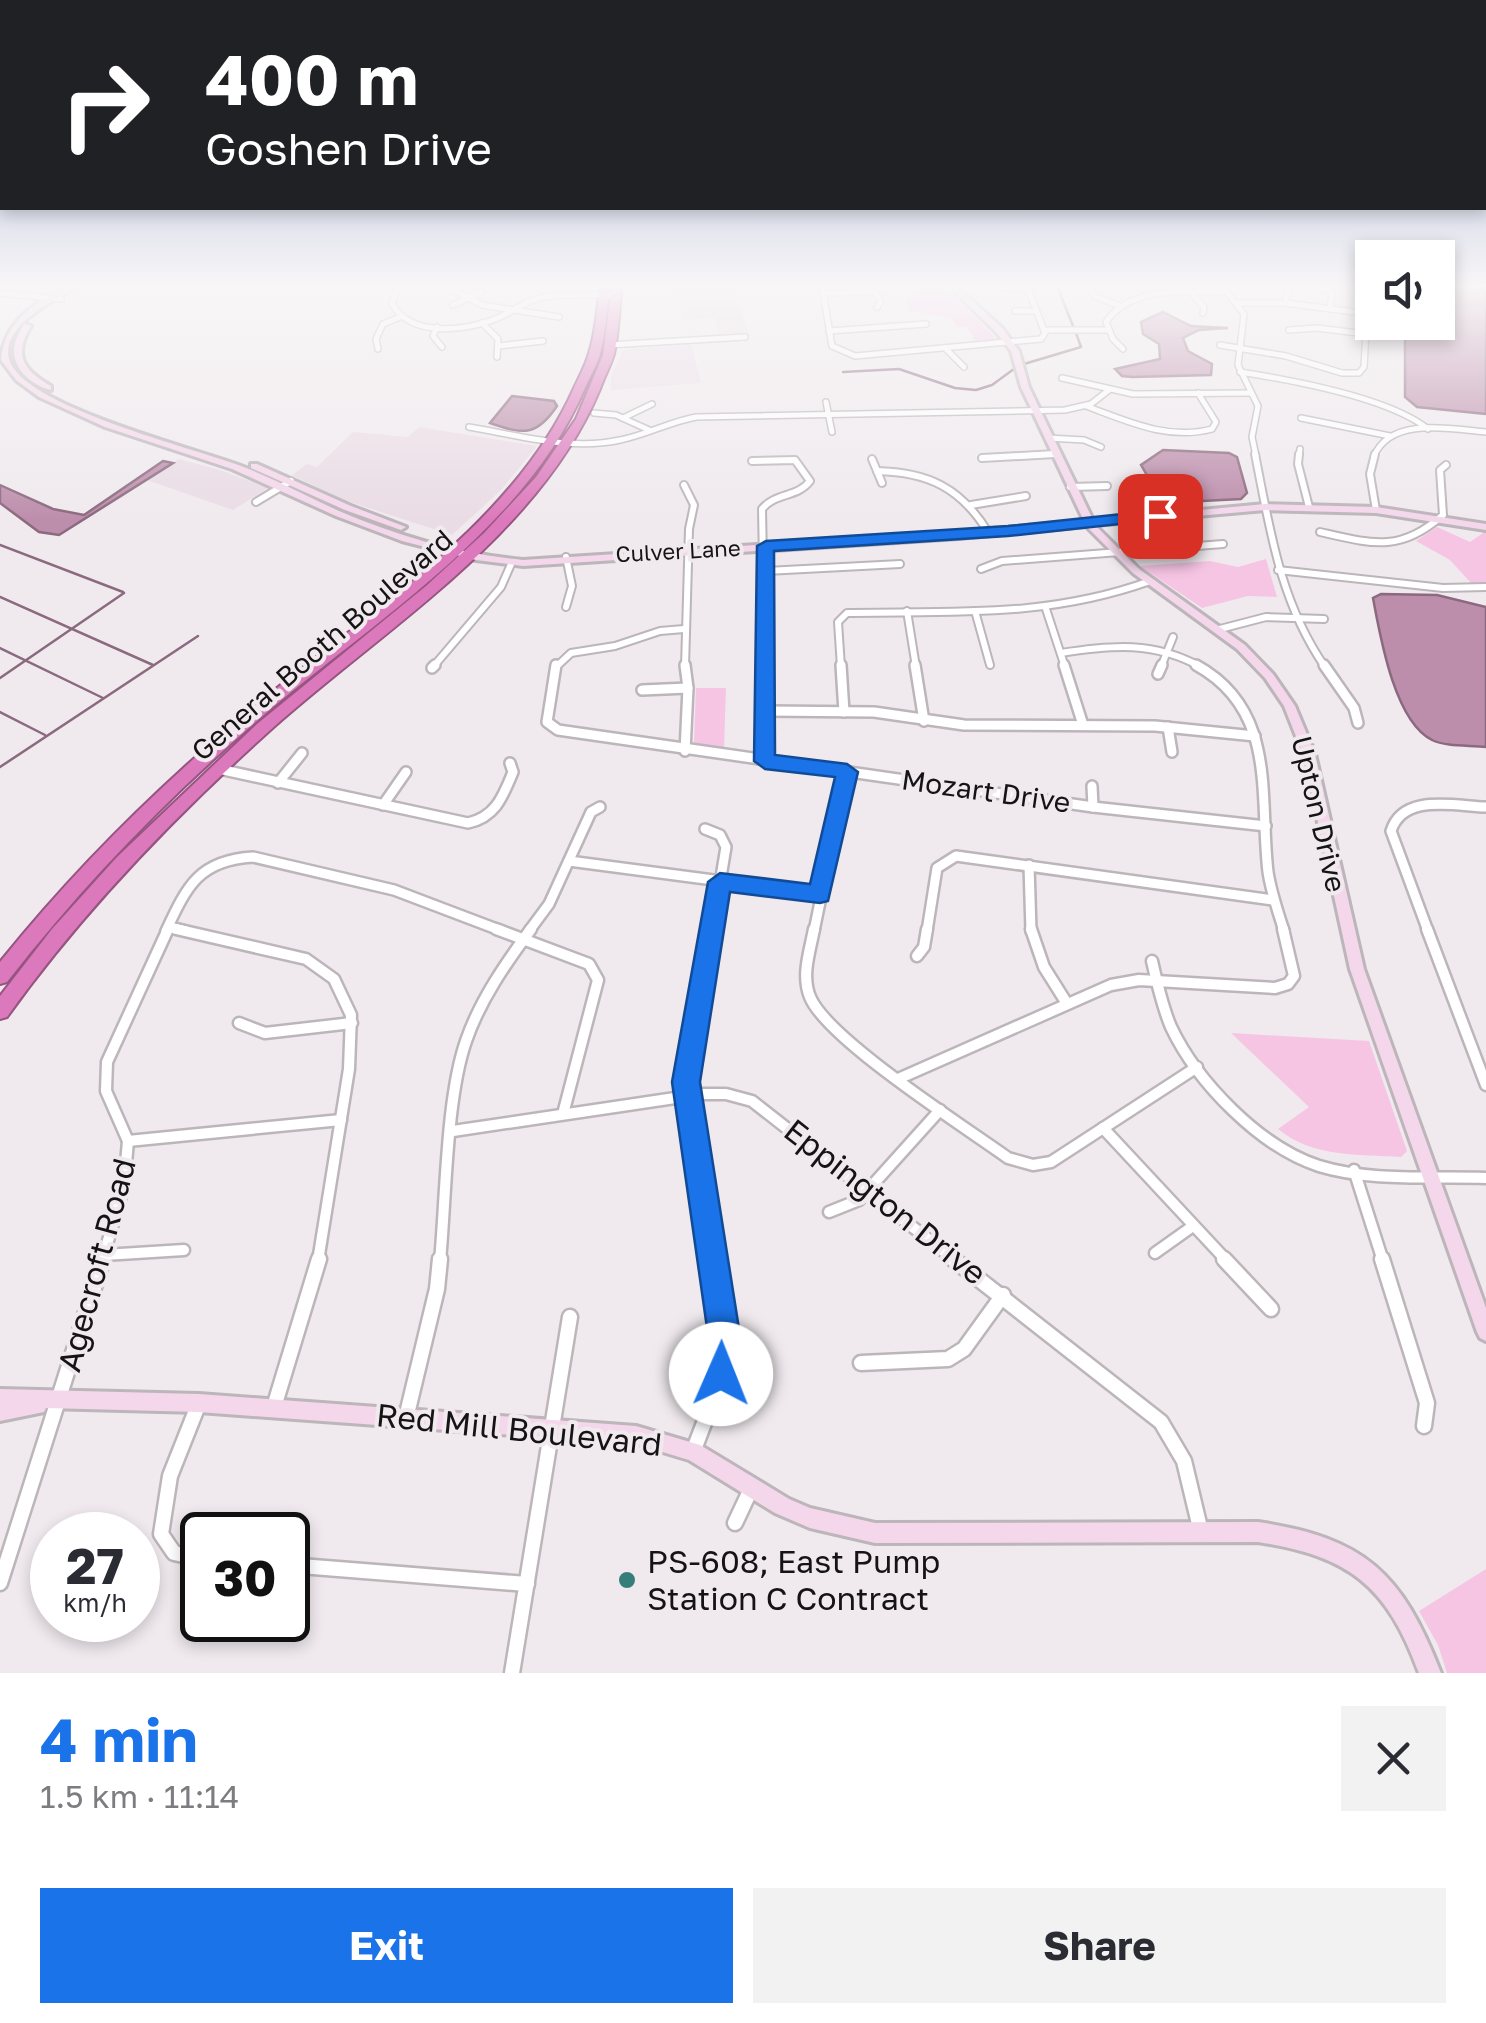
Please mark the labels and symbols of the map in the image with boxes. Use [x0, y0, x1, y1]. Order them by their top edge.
pin [1118, 474, 1203, 559]
street label: General Booth Boulevard [184, 522, 459, 767]
street label: Culver Lane [615, 534, 741, 567]
street label: Upton Drive [1285, 733, 1353, 895]
street label: Mozart Drive [900, 762, 1073, 819]
street label: Eppington Drive [777, 1111, 994, 1292]
street label: Agecroft Road [49, 1154, 143, 1375]
position arrow [669, 1322, 773, 1426]
street label: Red Mill Boulevard [374, 1395, 664, 1463]
speed limit sign: 30 [180, 1512, 310, 1642]
place label: PS-608; East Pump Station C Contract [647, 1542, 940, 1617]
marker: PS-608; East Pump Station C Contract [616, 1569, 638, 1591]

